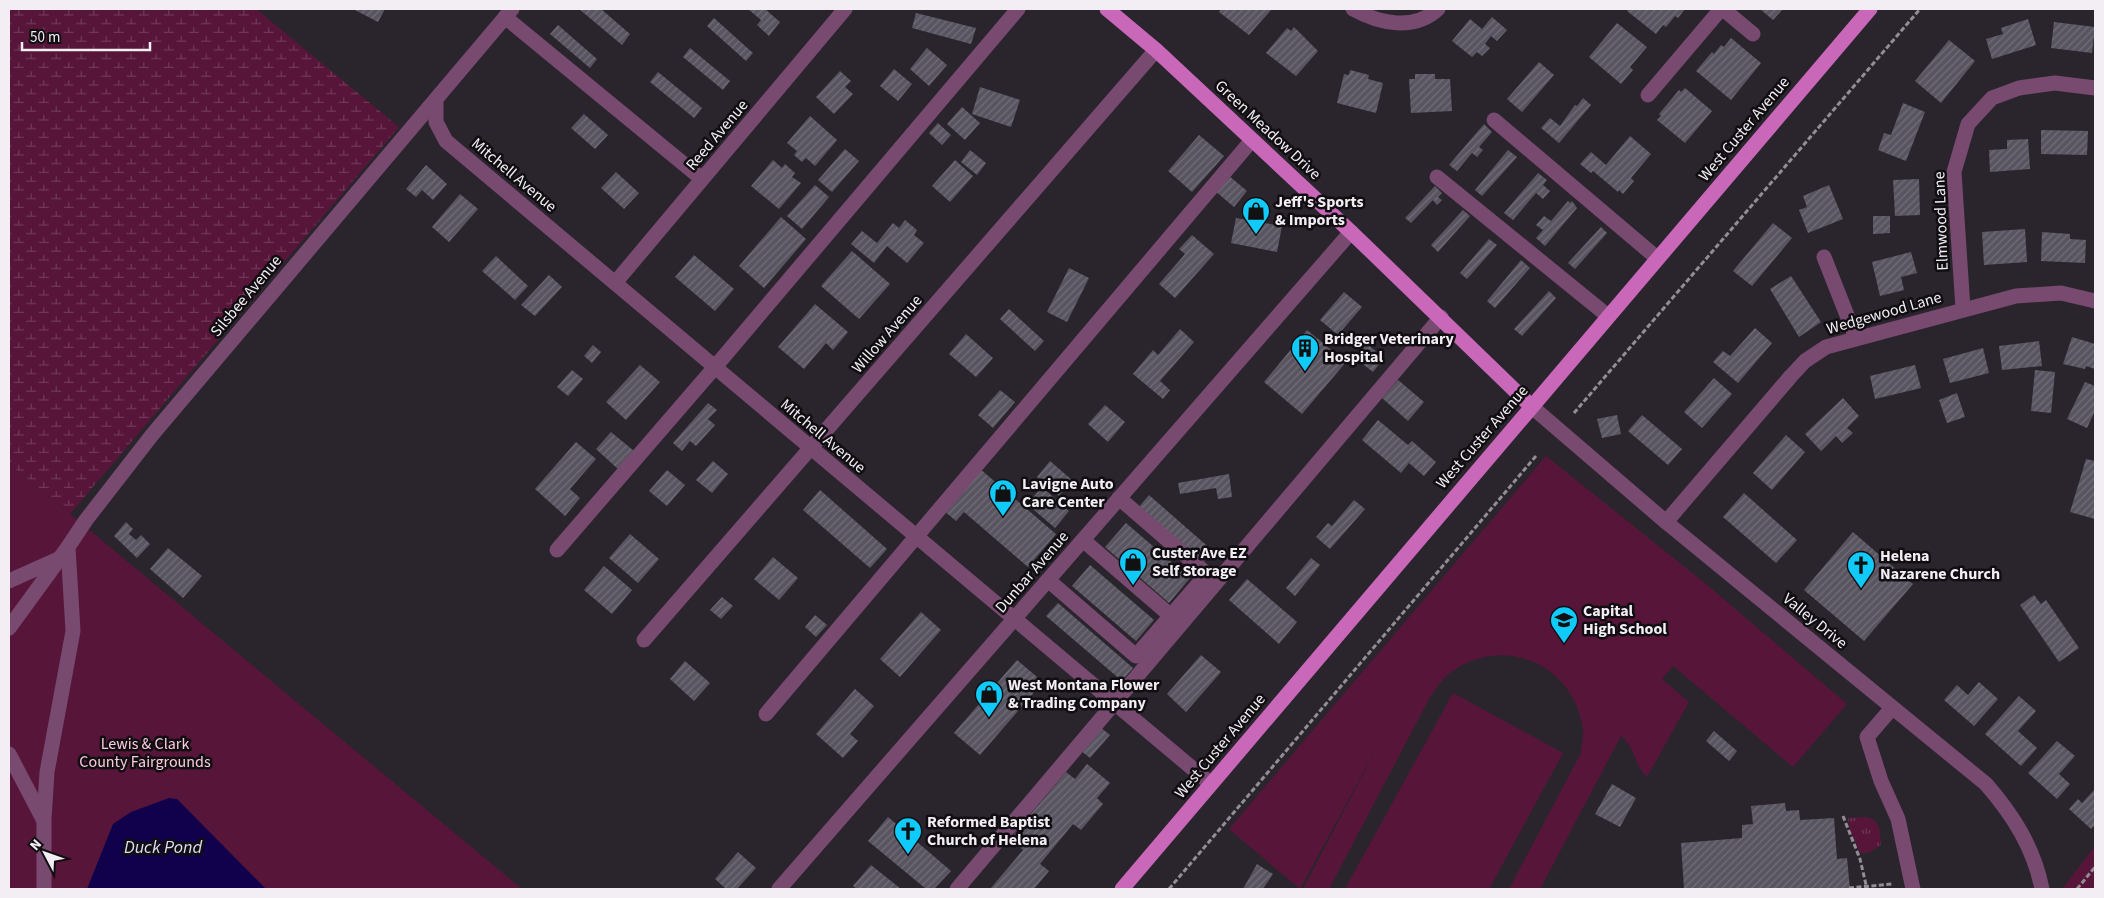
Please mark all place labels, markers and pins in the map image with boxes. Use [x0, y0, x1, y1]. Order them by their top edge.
place label: Jeff's Sports & Imports [1275, 191, 1364, 231]
shop icon: Jeff's Sports & Imports [1241, 196, 1271, 235]
place label: Bridger Veterinary Hospital [1324, 328, 1454, 368]
building icon: Bridger Veterinary Hospital [1290, 333, 1320, 372]
place label: Lavigne Auto Care Center [1022, 473, 1114, 513]
shop icon: Lavigne Auto Care Center [988, 478, 1018, 517]
place label: Custer Ave EZ Self Storage [1152, 542, 1247, 582]
place label: Helena Nazarene Church [1880, 545, 2000, 585]
shop icon: Custer Ave EZ Self Storage [1118, 547, 1148, 586]
church icon: Helena Nazarene Church [1846, 550, 1876, 589]
place label: Capital High School [1583, 600, 1667, 640]
school or university icon: Capital High School [1549, 605, 1579, 644]
place label: West Montana Flower & Trading Company [1008, 674, 1160, 714]
shop icon: West Montana Flower & Trading Company [974, 679, 1004, 718]
place label: Reformed Baptist Church of Helena [927, 811, 1050, 851]
church icon: Reformed Baptist Church of Helena [893, 816, 923, 855]

